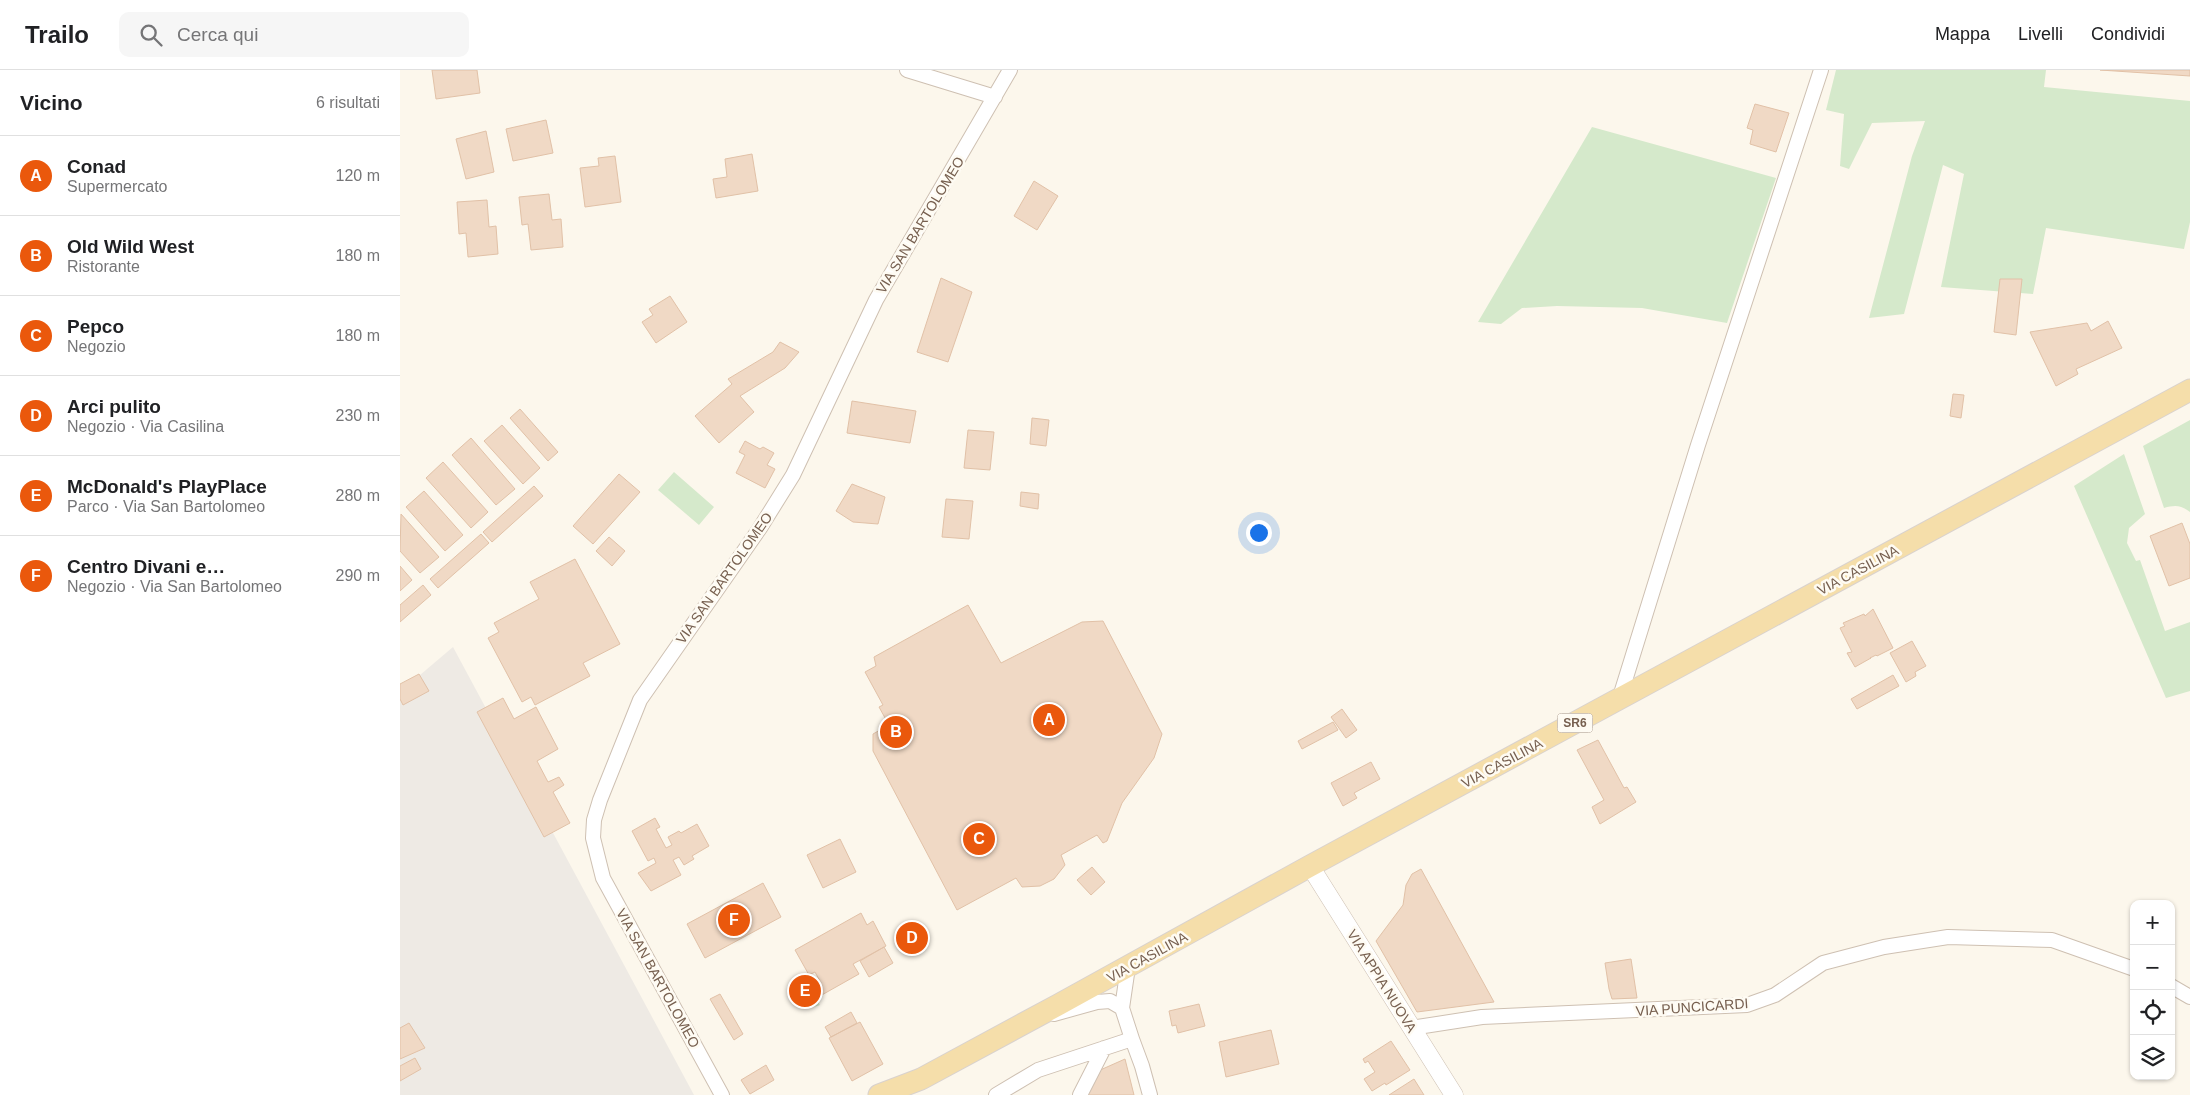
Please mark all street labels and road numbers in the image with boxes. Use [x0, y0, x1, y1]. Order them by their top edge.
street label: VIA SAN BARTOLOMEO [873, 154, 967, 296]
street label: VIA SAN BARTOLOMEO [673, 509, 776, 647]
street label: VIA CASILINA [1815, 542, 1902, 598]
road number: SR6 [1558, 714, 1592, 732]
street label: VIA CASILINA [1459, 735, 1546, 791]
street label: VIA SAN BARTOLOMEO [613, 906, 703, 1050]
street label: VIA APPIA NUOVA [1344, 927, 1420, 1036]
street label: VIA CASILINA [1104, 928, 1191, 986]
street label: VIA PUNCICARDI [1635, 995, 1749, 1019]

